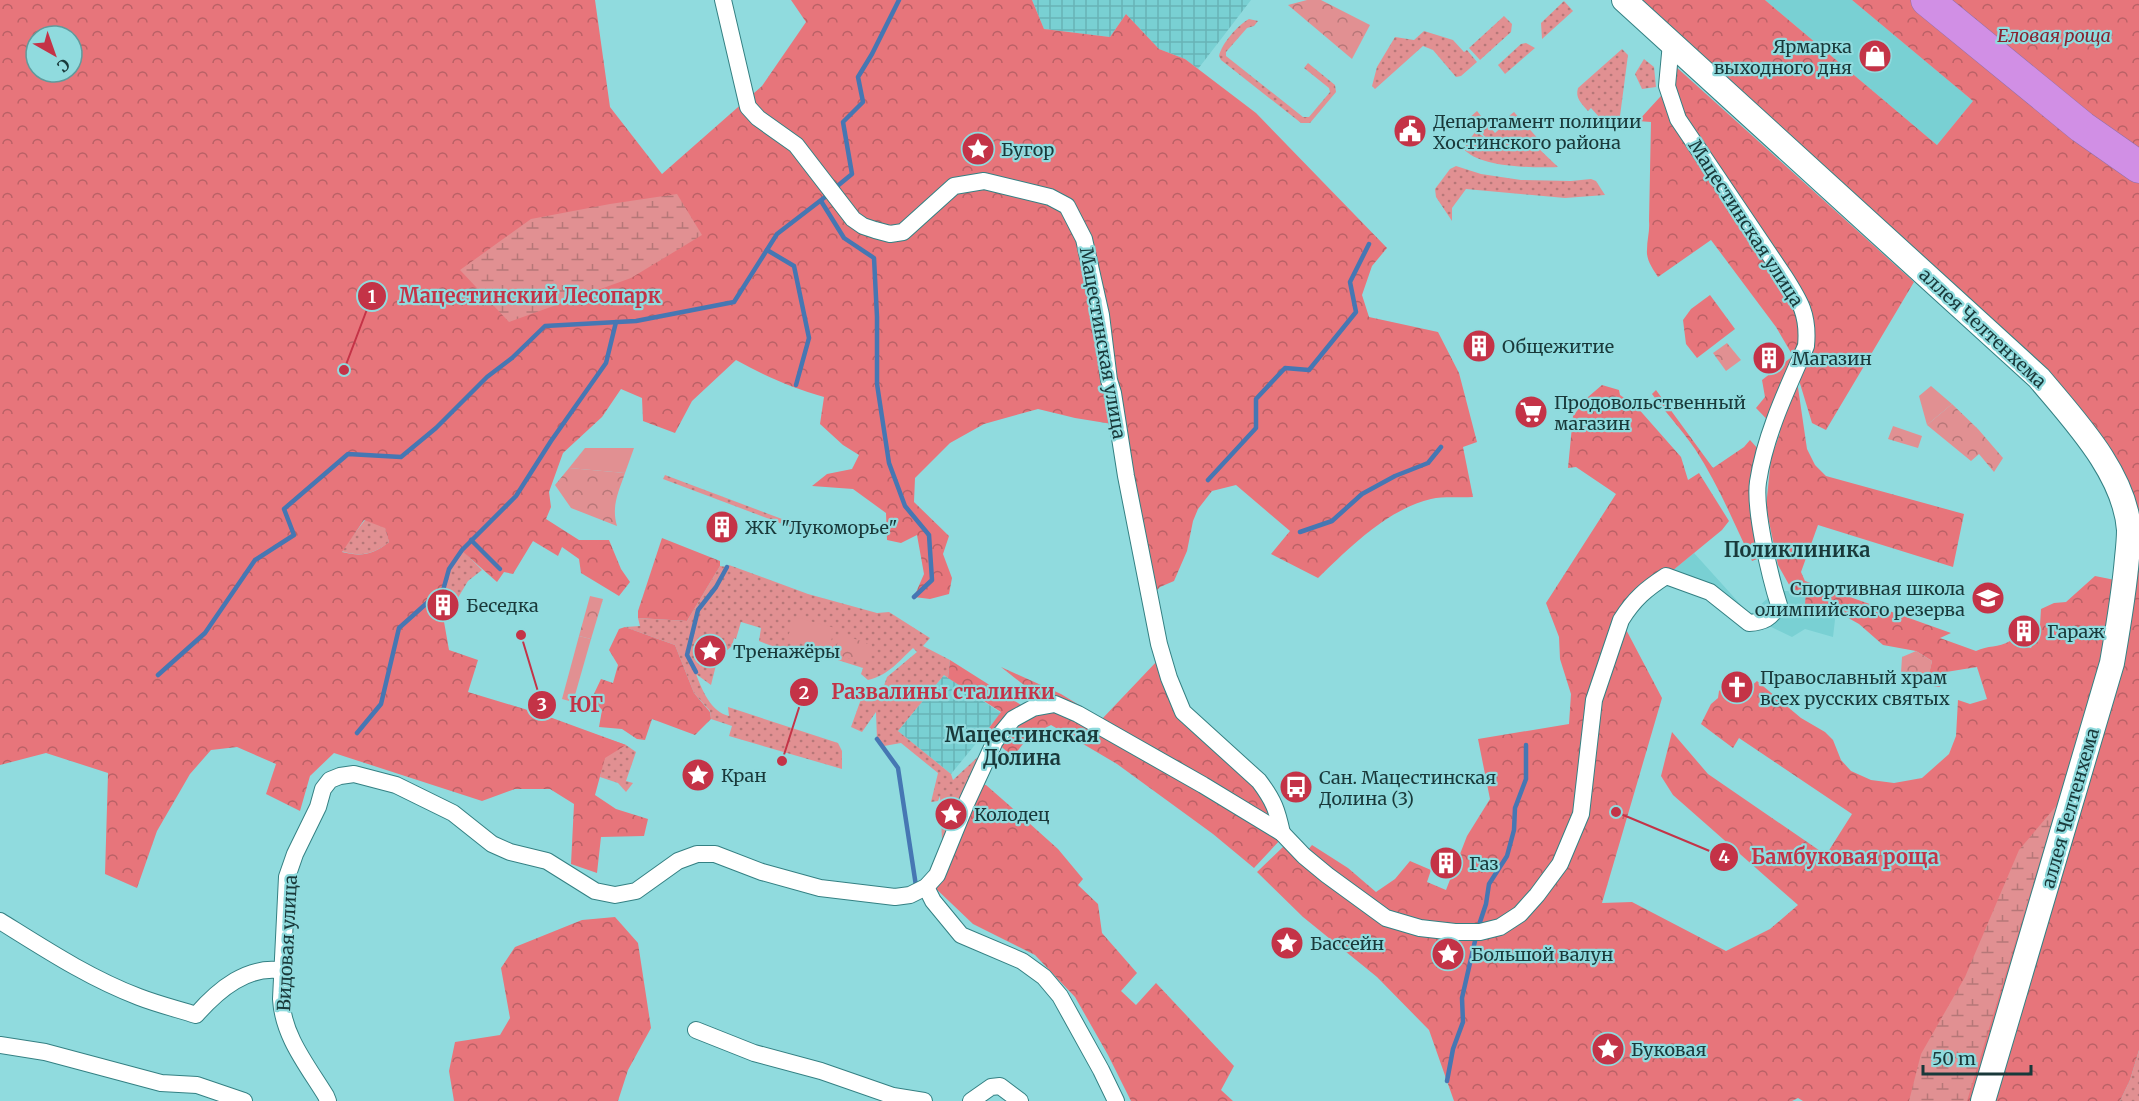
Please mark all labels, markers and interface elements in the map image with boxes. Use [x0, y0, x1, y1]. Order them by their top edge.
north arrow [24, 24, 84, 84]
park label: Еловая роща [1997, 24, 2111, 47]
place label: Ярмарка выходного дня [1714, 35, 1852, 79]
shop icon: Ярмарка выходного дня [1857, 38, 1893, 74]
text: С [53, 54, 74, 77]
place label: Департамент полиции Хостинского района [1433, 110, 1641, 154]
public building icon: Департамент полиции Хостинского района [1392, 113, 1428, 149]
place icon: Бугор [960, 131, 996, 167]
street label: Мацестинская улица [1683, 135, 1809, 311]
place label: Бугор [1001, 138, 1054, 161]
street label: Мацестинская улица [1075, 245, 1131, 441]
street label: аллея Челтенхема [1915, 263, 2052, 393]
callout: Мацестинский Лесопарк [357, 277, 672, 315]
text: Мацестинский Лесопарк [399, 283, 661, 308]
text: 1 [368, 285, 376, 308]
building icon: Общежитие [1461, 328, 1497, 364]
place label: Общежитие [1502, 335, 1614, 358]
building icon: Магазин [1751, 340, 1787, 376]
place label: Магазин [1792, 347, 1872, 370]
place label: Продовольственный магазин [1554, 391, 1746, 435]
supermarket icon: Продовольственный магазин [1513, 394, 1549, 430]
building icon: ЖК "Лукоморье" [704, 509, 740, 545]
place label: ЖК "Лукоморье" [745, 516, 897, 539]
district label: Поликлиника [1724, 537, 1870, 562]
place label: Спортивная школа олимпийского резерва [1755, 577, 1965, 621]
school or university icon: Спортивная школа олимпийского резерва [1970, 580, 2006, 616]
building icon: Беседка [425, 587, 461, 623]
place label: Беседка [466, 594, 539, 617]
building icon: Гараж [2006, 613, 2042, 649]
place label: Гараж [2047, 620, 2105, 643]
place icon: Тренажёры [692, 633, 728, 669]
place label: Тренажёры [733, 640, 840, 663]
place label: Православный храм всех русских святых [1760, 666, 1950, 710]
church icon: Православный храм всех русских святых [1719, 669, 1755, 705]
callout: Развалины сталинки [789, 673, 1066, 711]
text: Развалины сталинки [831, 679, 1055, 704]
text: 2 [799, 681, 809, 704]
callout: ЮГ [527, 686, 615, 724]
text: ЮГ [569, 692, 603, 717]
text: 3 [537, 693, 547, 716]
district label: Мацестинская Долина [945, 722, 1099, 770]
street label: аллея Челтенхема [2036, 725, 2104, 891]
place icon: Кран [680, 757, 716, 793]
place label: Кран [721, 764, 767, 787]
place label: Сан. Мацестинская Долина (3) [1319, 766, 1496, 810]
bus stop icon: Сан. Мацестинская Долина (3) [1278, 769, 1314, 805]
place icon: Колодец [933, 796, 969, 832]
place label: Колодец [974, 803, 1050, 826]
callout: Бамбуковая роща [1709, 838, 1951, 876]
text: Бамбуковая роща [1751, 844, 1939, 869]
building icon: Газ [1428, 845, 1464, 881]
text: 4 [1718, 845, 1730, 868]
place label: Газ [1469, 852, 1499, 875]
street label: Видовая улица [272, 874, 302, 1012]
place icon: Бассейн [1269, 925, 1305, 961]
place label: Бассейн [1310, 932, 1384, 955]
place icon: Большой валун [1430, 936, 1466, 972]
place label: Большой валун [1471, 943, 1613, 966]
place icon: Буковая [1590, 1031, 1626, 1067]
place label: Буковая [1631, 1038, 1707, 1061]
scale bar [1923, 1038, 2031, 1076]
text: 50 m [1932, 1047, 1976, 1070]

